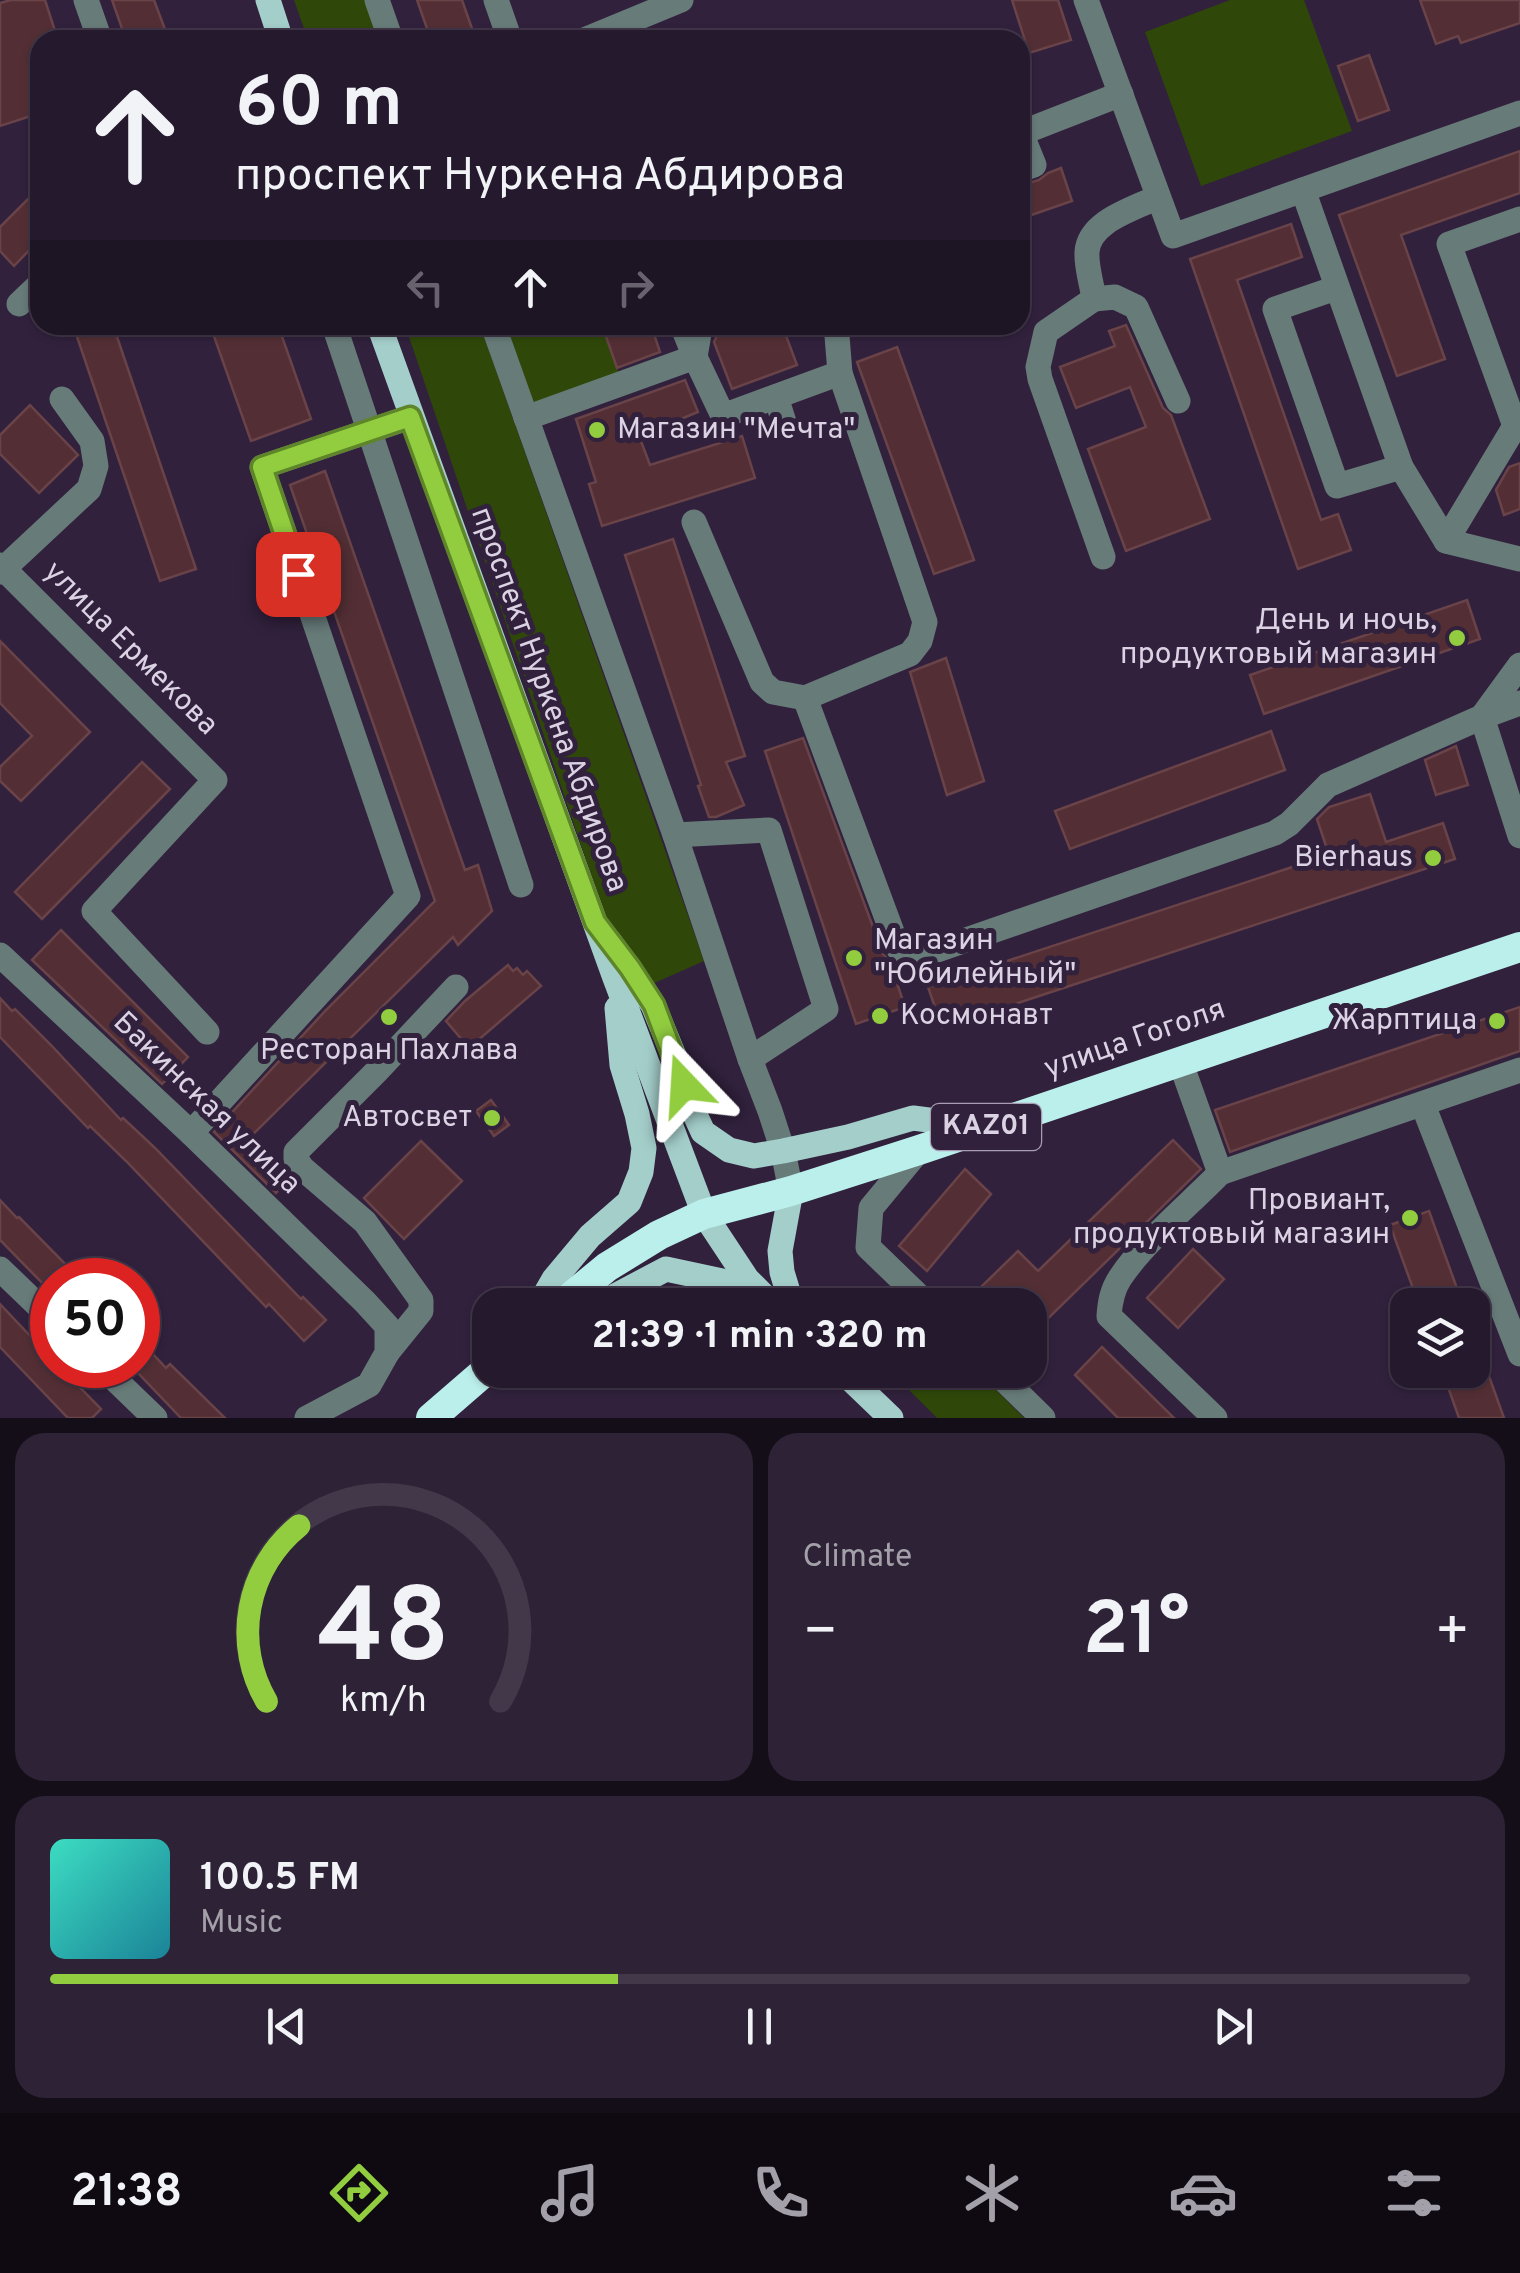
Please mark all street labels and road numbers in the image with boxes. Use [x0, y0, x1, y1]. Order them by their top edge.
street label: проспект Нуркена Абдирова [461, 503, 635, 897]
street label: улица Ермекова [35, 554, 225, 744]
street label: улица Гоголя [1039, 992, 1231, 1088]
street label: Бакинская улица [104, 1005, 308, 1203]
road number: KАZ01 [931, 1104, 1041, 1150]

